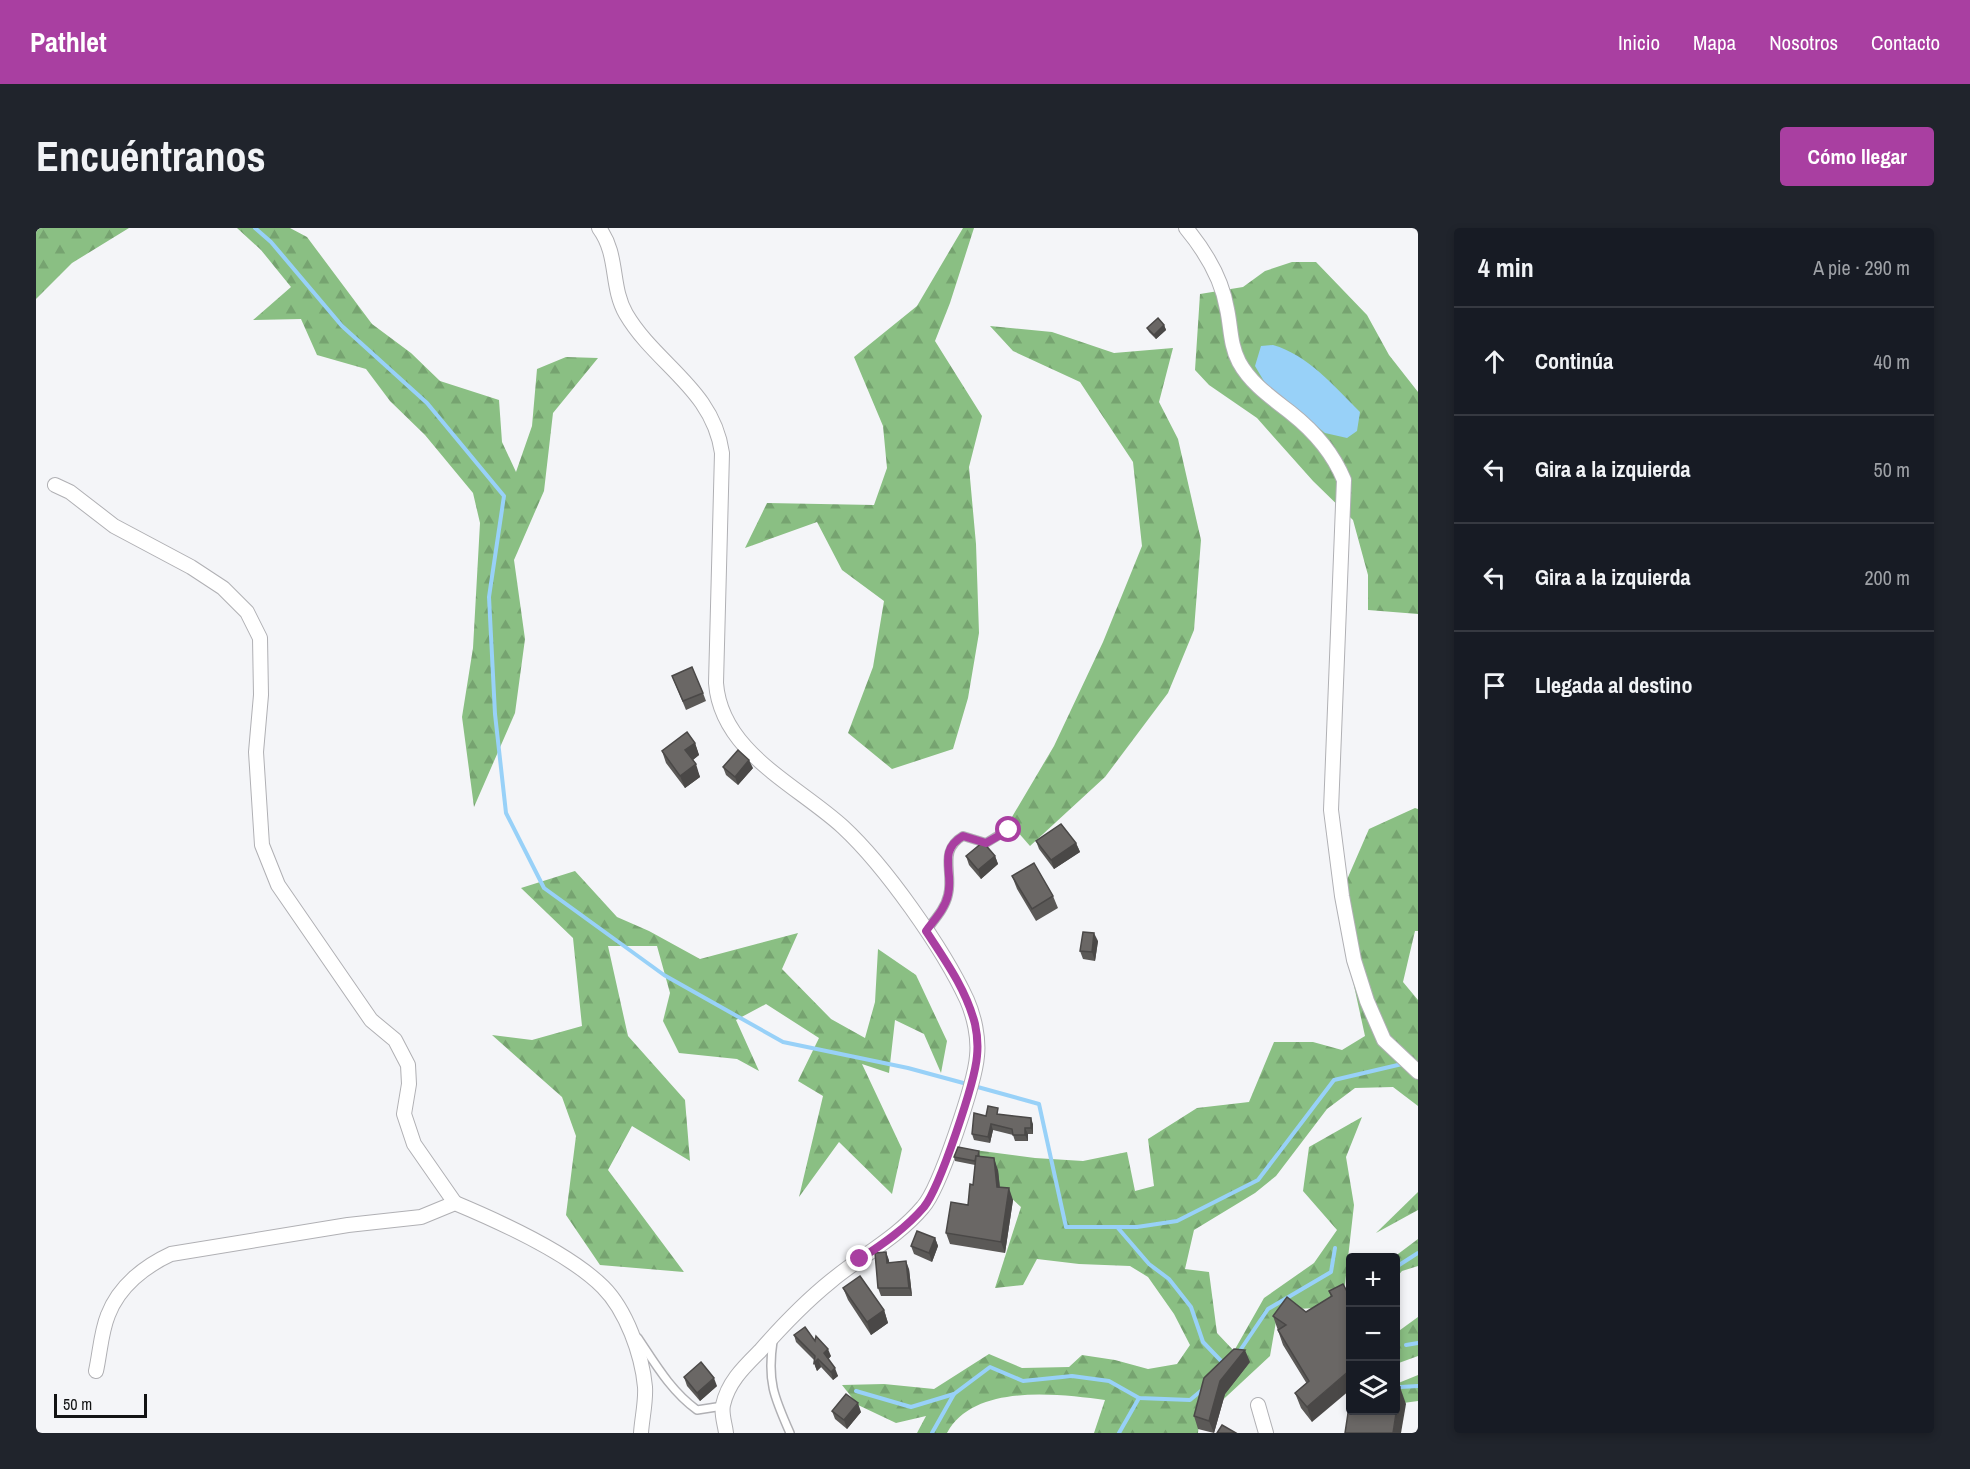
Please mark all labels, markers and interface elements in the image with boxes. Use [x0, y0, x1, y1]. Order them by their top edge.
text: Pathlet [30, 23, 107, 61]
text: Inicio [1618, 28, 1660, 57]
text: Mapa [1693, 28, 1736, 57]
text: Nosotros [1769, 28, 1838, 57]
text: Contacto [1871, 28, 1940, 57]
button: Cómo llegar [1780, 127, 1934, 186]
text: Encuéntranos [36, 128, 266, 184]
text: 4 min [1478, 250, 1534, 285]
text: A pie · 290 m [1813, 254, 1910, 281]
icon: ahead [1478, 345, 1511, 378]
text: Continúa [1535, 346, 1613, 376]
text: 40 m [1874, 348, 1910, 375]
icon: left [1478, 453, 1511, 486]
text: Gira a la izquierda [1535, 454, 1690, 484]
text: 50 m [1874, 456, 1910, 483]
icon: left [1478, 561, 1511, 594]
text: Gira a la izquierda [1535, 562, 1690, 592]
text: 200 m [1864, 564, 1910, 591]
icon: arrive [1478, 669, 1511, 702]
text: Llegada al destino [1535, 670, 1692, 700]
route start [995, 816, 1021, 842]
route end [846, 1245, 872, 1271]
map controls [1346, 1253, 1400, 1415]
button: + [1346, 1253, 1400, 1307]
button: − [1346, 1307, 1400, 1361]
button: layers [1346, 1361, 1400, 1415]
scale bar [54, 1391, 147, 1418]
text: 50 m [63, 1393, 92, 1415]

